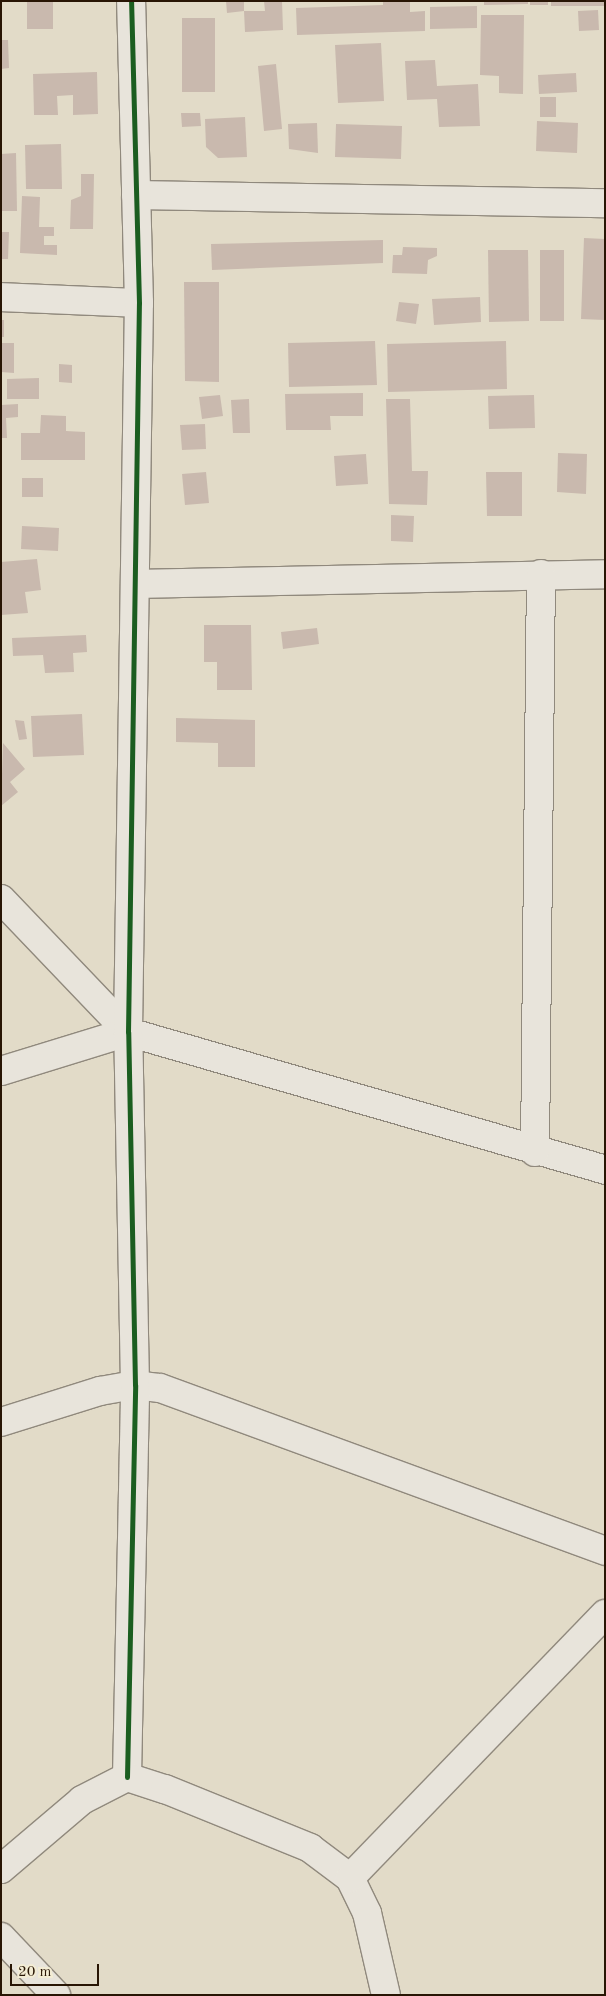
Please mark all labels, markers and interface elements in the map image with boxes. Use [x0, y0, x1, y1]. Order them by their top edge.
scale bar [12, 1954, 101, 1986]
text: 20 m [18, 1965, 52, 1980]

